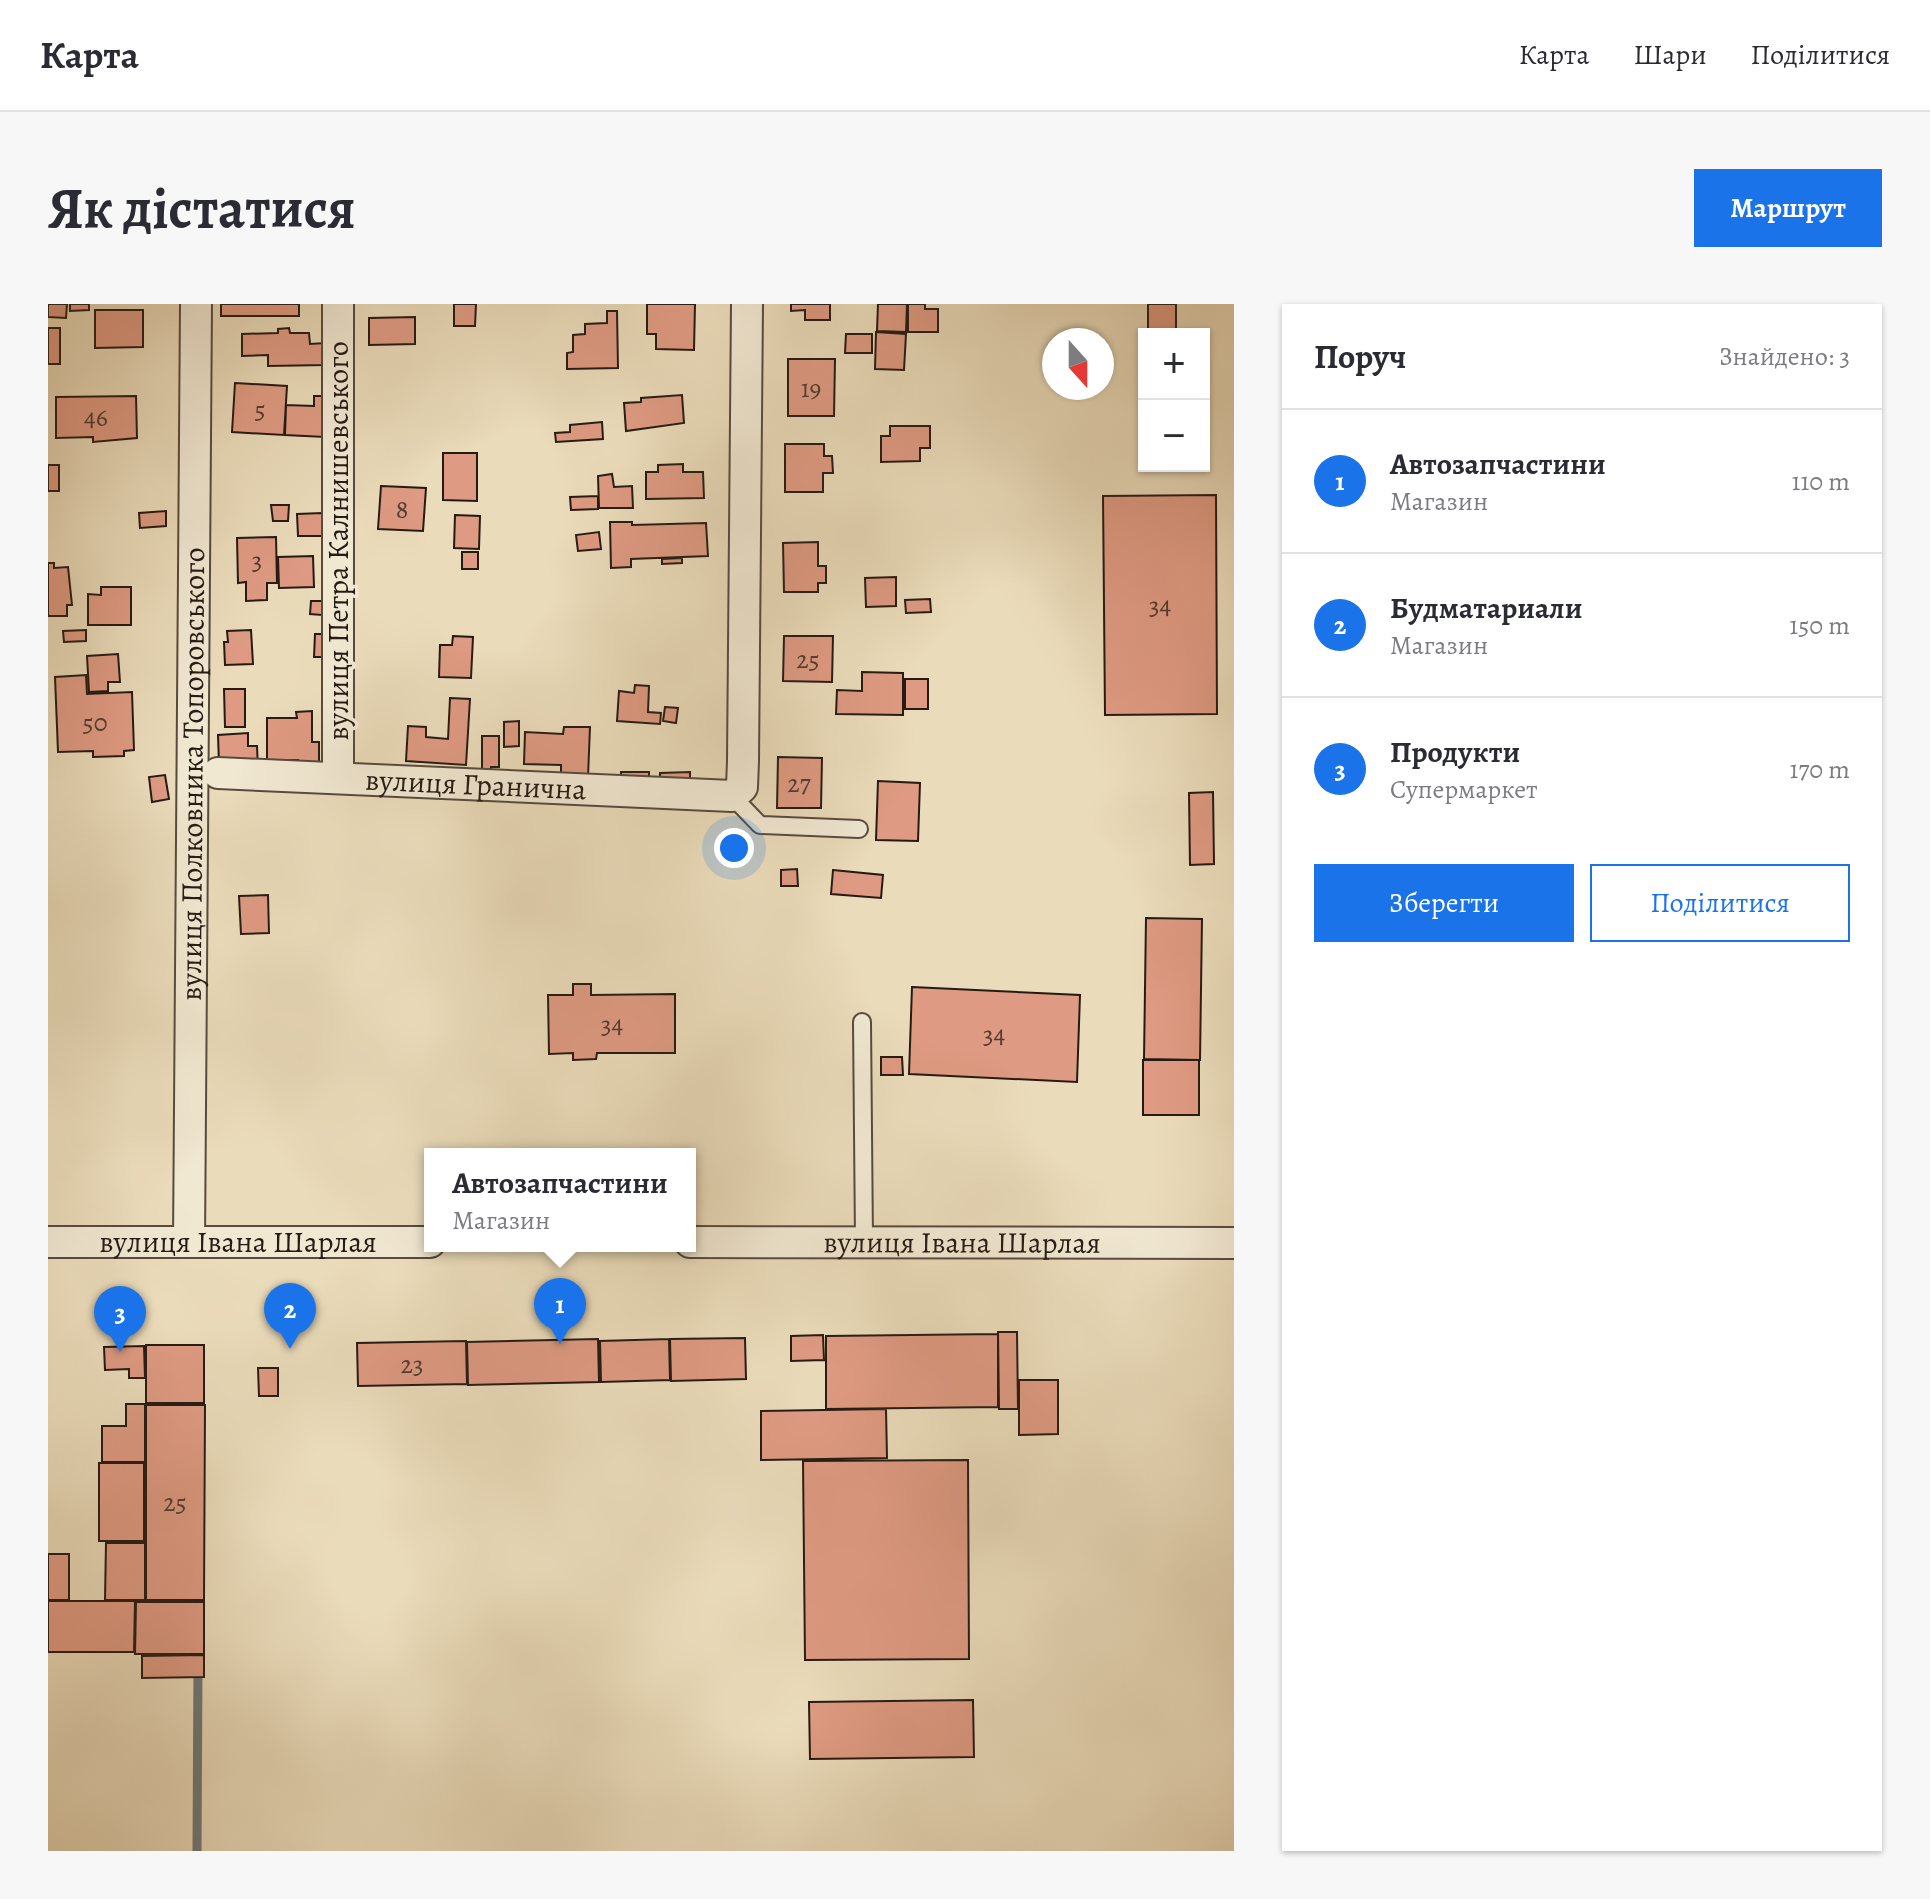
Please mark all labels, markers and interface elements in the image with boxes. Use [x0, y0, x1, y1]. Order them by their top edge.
text: Карта [40, 29, 139, 81]
text: Карта [1519, 36, 1589, 74]
text: Шари [1633, 36, 1707, 74]
text: Поділитися [1751, 36, 1890, 74]
button: Маршрут [1694, 169, 1882, 247]
text: Як дістатися [48, 170, 356, 246]
north arrow [1042, 328, 1114, 400]
map controls [1138, 328, 1210, 472]
button: + [1138, 328, 1210, 400]
text: Поруч [1314, 333, 1406, 380]
text: Знайдено: 3 [1719, 339, 1850, 374]
street label: вулиця Петра Калнишевського [318, 341, 358, 741]
house number: 19 [801, 371, 821, 406]
house number: 5 [254, 392, 266, 427]
house number: 46 [84, 400, 108, 435]
button: − [1138, 400, 1210, 472]
text: Автозапчастини [1390, 444, 1606, 484]
text: 1 [1335, 464, 1345, 499]
text: 110 m [1792, 464, 1850, 499]
text: Магазин [1390, 484, 1488, 519]
house number: 8 [396, 492, 408, 527]
house number: 3 [252, 543, 262, 578]
street label: вулиця Полковника Топоровського [171, 547, 214, 1001]
house number: 34 [1149, 588, 1172, 623]
text: Будматариали [1390, 588, 1582, 628]
text: 2 [1334, 608, 1346, 643]
text: 150 m [1789, 608, 1850, 643]
text: Магазин [1390, 628, 1488, 663]
house number: 25 [796, 642, 820, 677]
house number: 50 [82, 705, 108, 740]
text: Продукти [1390, 732, 1520, 772]
text: 3 [1334, 752, 1346, 787]
text: 170 m [1790, 752, 1850, 787]
street label: вулиця Гранична [364, 760, 587, 809]
house number: 27 [787, 766, 811, 801]
text: Супермаркет [1390, 772, 1538, 807]
your location [714, 828, 754, 868]
button: Зберегти [1314, 864, 1574, 942]
button: Поділитися [1590, 864, 1850, 942]
house number: 34 [601, 1007, 624, 1042]
house number: 34 [983, 1017, 1006, 1052]
popup [424, 1148, 696, 1252]
text: Автозапчастини [452, 1163, 668, 1203]
text: Магазин [452, 1203, 550, 1238]
street label: вулиця Івана Шарлая [99, 1222, 377, 1262]
street label: вулиця Івана Шарлая [823, 1222, 1101, 1263]
pin: 1 [534, 1278, 586, 1344]
pin: 2 [264, 1283, 316, 1349]
pin: 3 [94, 1286, 146, 1352]
house number: 23 [400, 1347, 424, 1382]
house number: 25 [163, 1485, 187, 1520]

